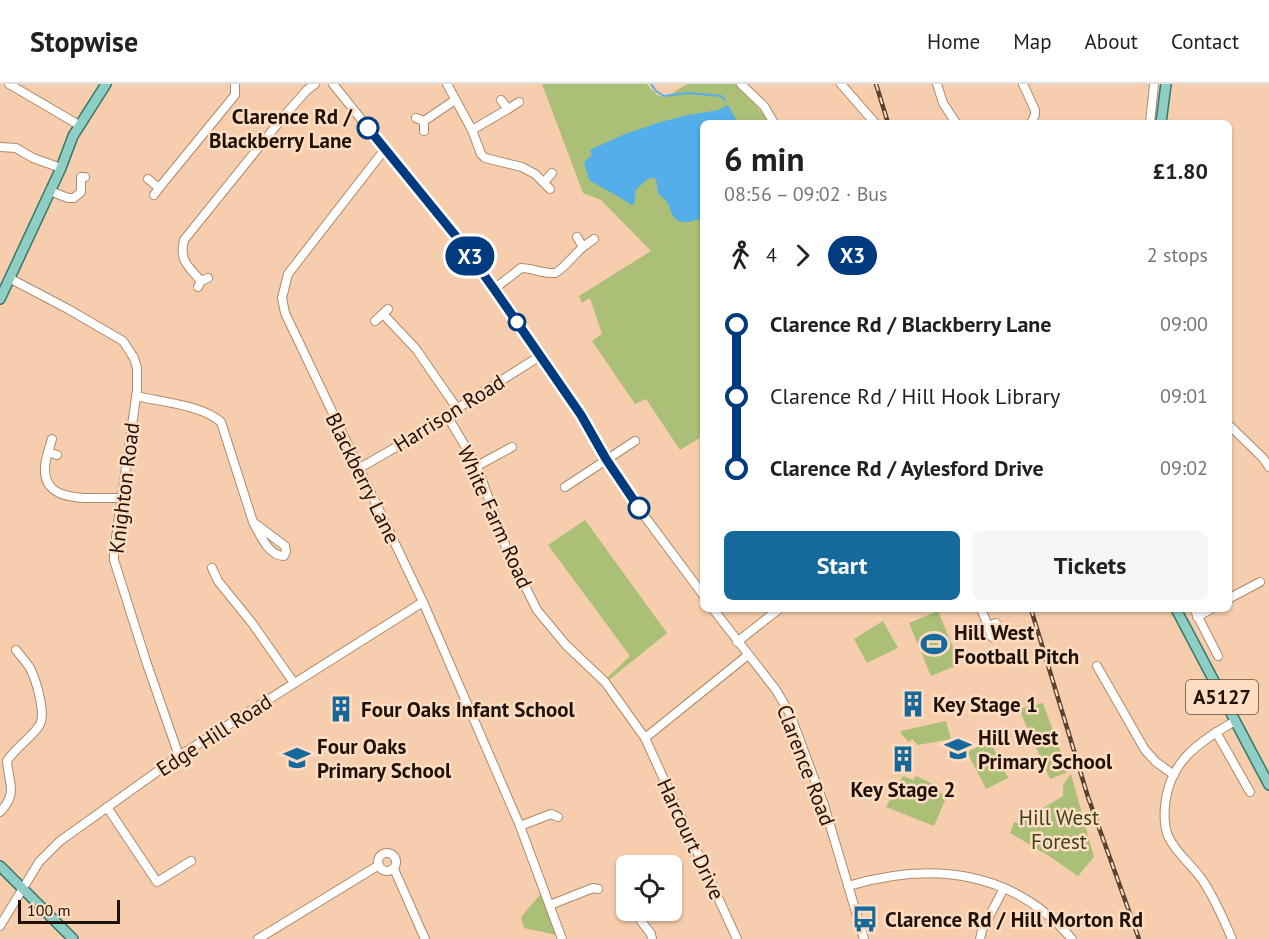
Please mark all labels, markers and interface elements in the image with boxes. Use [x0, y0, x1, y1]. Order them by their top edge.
text: Stopwise [30, 23, 138, 60]
text: Home [927, 28, 980, 55]
text: Map [1013, 28, 1052, 55]
text: About [1085, 28, 1138, 55]
text: Contact [1171, 28, 1239, 55]
place label: Clarence Rd / Blackberry Lane [209, 103, 353, 154]
marker: Clarence Rd / Blackberry Lane [357, 117, 379, 139]
text: 6 min [724, 137, 805, 180]
text: £1.80 [1153, 157, 1208, 185]
text: 08:56 – 09:02 · Bus [724, 181, 888, 207]
line badge: X3 [443, 236, 497, 276]
icon: walk [724, 239, 757, 272]
icon: forward [786, 239, 819, 272]
text: 4 [766, 242, 777, 268]
text: X3 [840, 242, 865, 269]
text: 2 stops [1147, 242, 1208, 268]
text: X3 [457, 243, 483, 270]
text: Clarence Rd / Blackberry Lane [770, 310, 1051, 338]
text: 09:00 [1160, 311, 1208, 337]
unlabelled marker [508, 313, 526, 331]
street label: Harrison Road [388, 368, 510, 458]
text: Clarence Rd / Hill Hook Library [770, 382, 1060, 410]
text: 09:01 [1160, 383, 1208, 409]
street label: Blackberry Lane [320, 408, 406, 548]
street label: Knighton Road [103, 421, 145, 555]
street label: White Farm Road [452, 442, 538, 592]
text: Clarence Rd / Aylesford Drive [770, 454, 1044, 482]
text: 09:02 [1160, 455, 1208, 481]
unlabelled marker [628, 497, 650, 519]
button: Start [724, 531, 960, 600]
button: Tickets [972, 531, 1208, 600]
place label: Hill West Football Pitch [954, 619, 1079, 670]
sports icon: Hill West Football Pitch [919, 629, 949, 659]
road number: A5127 [1186, 680, 1258, 714]
street label: Edge Hill Road [151, 688, 277, 782]
building icon: Key Stage 1 [898, 689, 928, 719]
place label: Key Stage 1 [933, 691, 1038, 718]
building icon: Four Oaks Infant School [326, 694, 356, 724]
place label: Four Oaks Infant School [361, 696, 576, 723]
street label: Clarence Road [771, 701, 841, 829]
place label: Hill West Primary School [978, 724, 1113, 775]
place label: Four Oaks Primary School [317, 733, 452, 784]
school or university icon: Hill West Primary School [943, 734, 973, 764]
school or university icon: Four Oaks Primary School [282, 743, 312, 773]
building icon: Key Stage 2 [888, 744, 918, 774]
street label: Harcourt Drive [651, 774, 731, 904]
place label: Key Stage 2 [851, 776, 956, 803]
park label: Hill West Forest [1019, 804, 1099, 855]
map controls [616, 855, 682, 921]
button: locate [616, 855, 682, 921]
scale bar [18, 897, 120, 924]
text: 100 m [27, 900, 70, 920]
bus stop icon: Clarence Rd / Hill Morton Rd [850, 904, 880, 934]
place label: Clarence Rd / Hill Morton Rd [885, 906, 1143, 933]

